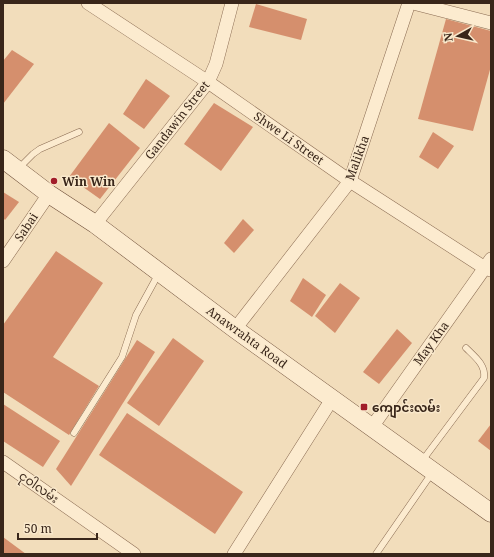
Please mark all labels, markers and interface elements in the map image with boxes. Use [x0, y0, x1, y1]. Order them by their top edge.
north arrow [438, 16, 478, 56]
text: N [440, 32, 456, 43]
street label: Gandawin Street [141, 77, 213, 163]
street label: Shwe Li Street [251, 108, 327, 168]
street label: Malikha [341, 133, 373, 183]
place label: Win Win [62, 173, 115, 190]
marker: Win Win [49, 176, 59, 186]
street label: Sabai [10, 209, 42, 245]
street label: Anawrahta Road [203, 302, 291, 372]
street label: May Kha [409, 317, 453, 368]
place label: ကျောင်းလမ်း [372, 398, 440, 419]
marker: ကျောင်းလမ်း [359, 402, 369, 412]
street label: ငုဝါလမ်း [15, 467, 62, 508]
scale bar [18, 515, 97, 541]
text: 50 m [24, 520, 52, 537]

